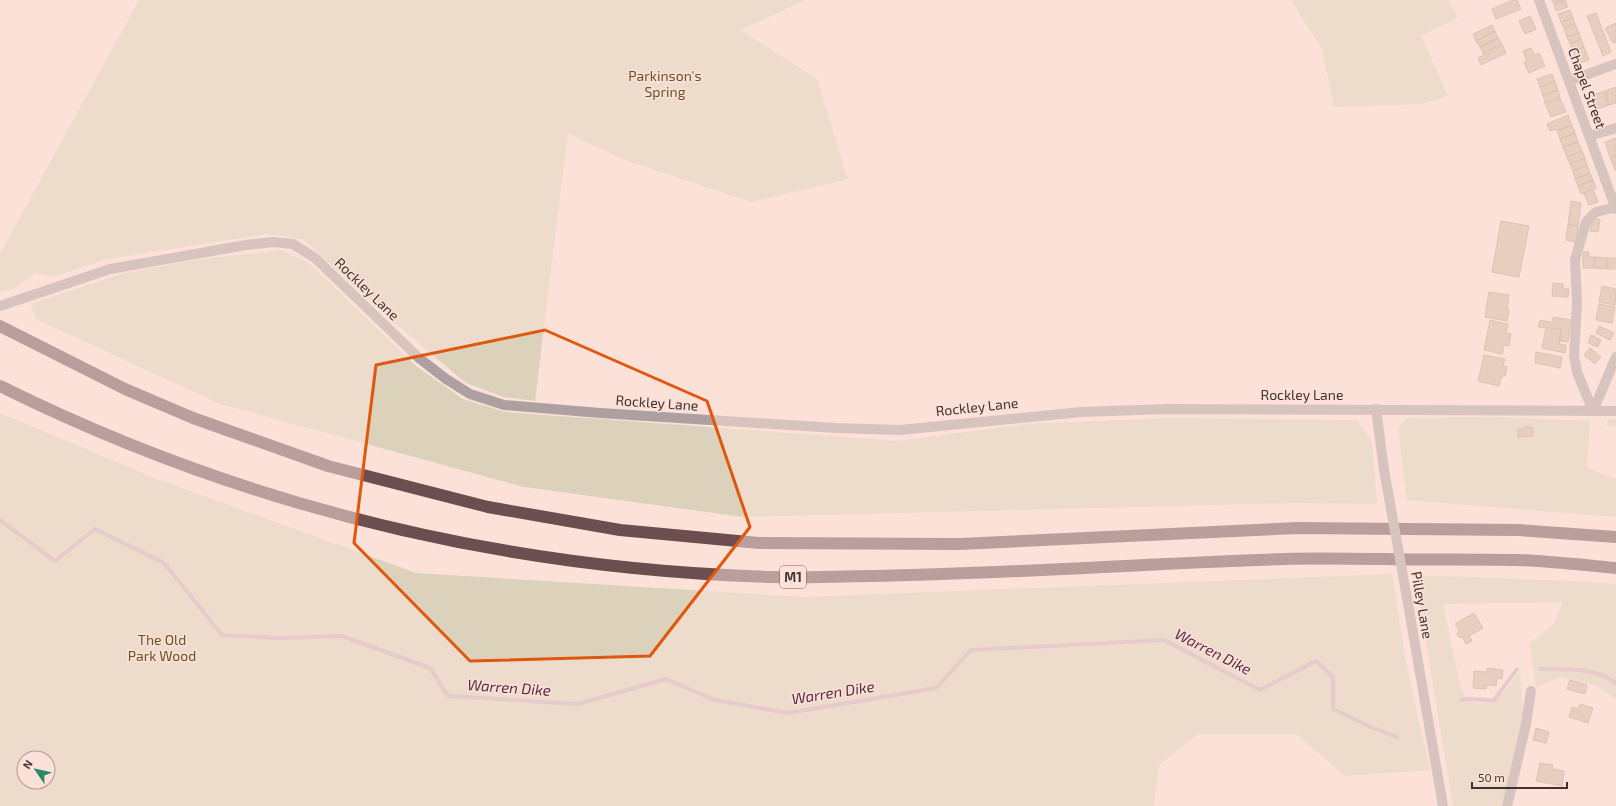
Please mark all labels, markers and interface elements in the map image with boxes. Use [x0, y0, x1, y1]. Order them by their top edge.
street label: Chapel Street [1565, 45, 1610, 131]
park label: Parkinson's Spring [628, 67, 702, 100]
street label: Rockley Lane [332, 254, 403, 324]
street label: Rockley Lane [1261, 386, 1343, 403]
street label: Rockley Lane [615, 391, 699, 414]
street label: Rockley Lane [935, 394, 1019, 419]
road number: M1 [780, 566, 806, 588]
street label: Pilley Lane [1408, 570, 1437, 640]
water label: Warren Dike [1172, 624, 1255, 678]
park label: The Old Park Wood [128, 631, 196, 664]
water label: Warren Dike [467, 675, 551, 699]
water label: Warren Dike [790, 677, 876, 707]
north arrow [16, 750, 56, 790]
text: N [20, 757, 35, 771]
scale bar [1472, 764, 1567, 790]
text: 50 m [1478, 770, 1505, 784]

